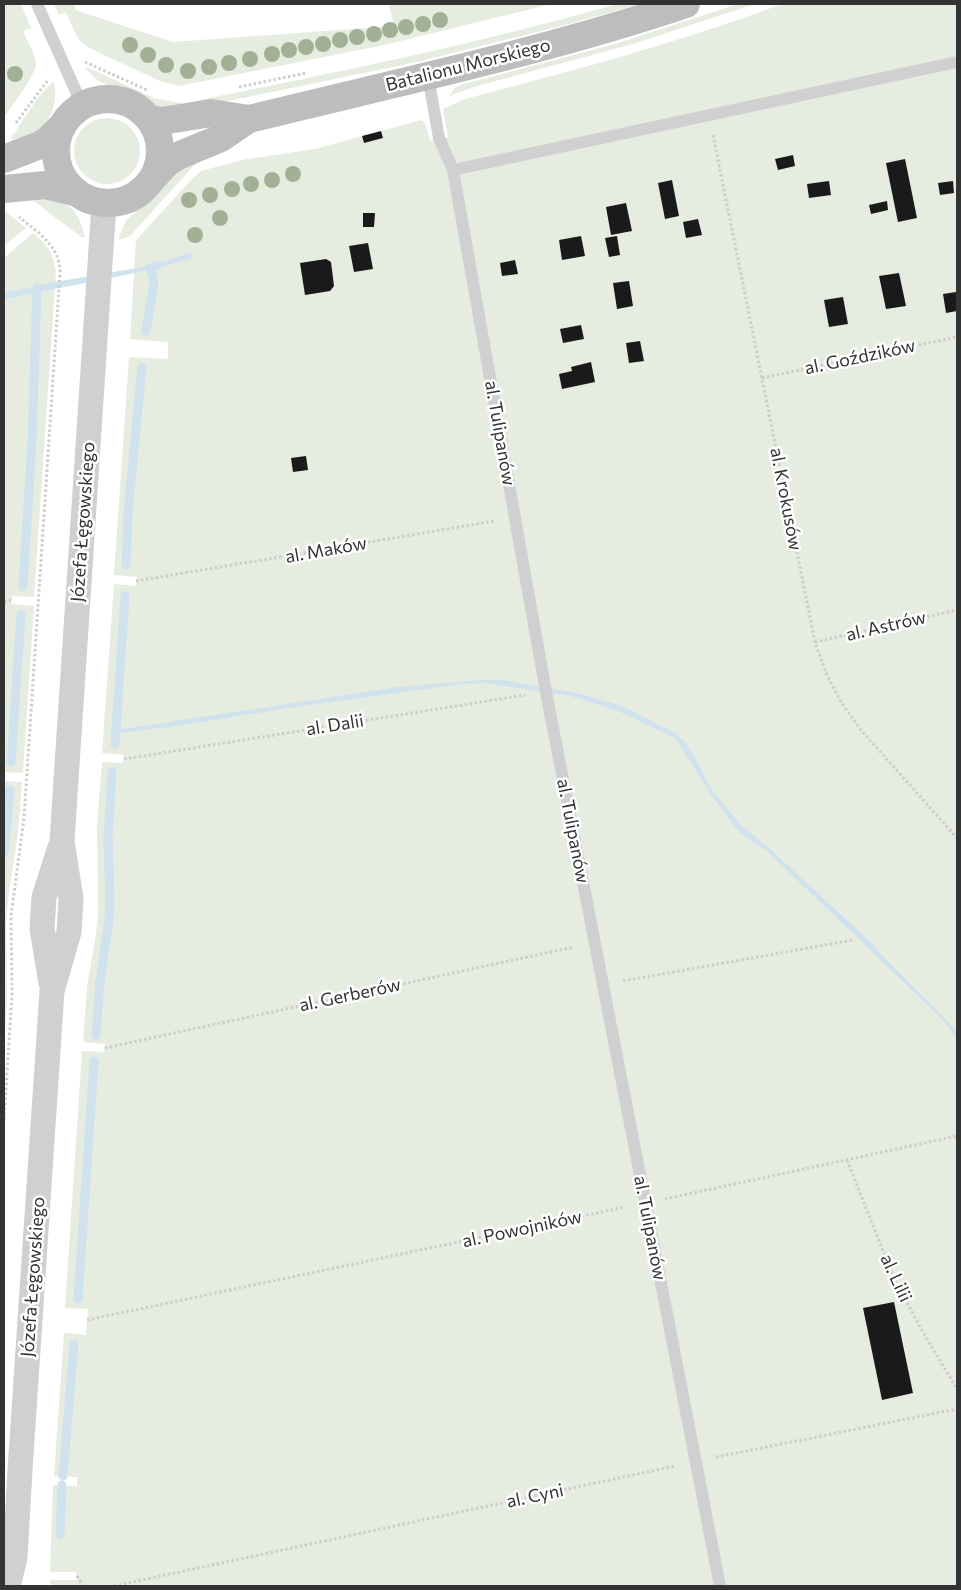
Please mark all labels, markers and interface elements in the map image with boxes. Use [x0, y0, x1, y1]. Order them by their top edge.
street label: Batalionu Morskiego [383, 34, 553, 96]
street label: al. Goździków [803, 335, 917, 379]
street label: al. Tulipanów [480, 379, 520, 487]
street label: Józefa Łęgowskiego [67, 441, 99, 603]
street label: al. Krokusów [765, 446, 807, 552]
street label: al. Maków [284, 532, 368, 568]
street label: al. Astrów [844, 606, 928, 646]
street label: al. Dalii [305, 710, 365, 740]
street label: al. Tulipanów [552, 777, 594, 885]
street label: al. Gerberów [297, 974, 403, 1016]
street label: al. Tulipanów [629, 1174, 671, 1282]
street label: Józefa Łęgowskiego [17, 1196, 49, 1358]
street label: al. Powojników [460, 1206, 584, 1252]
street label: al. Lilii [876, 1251, 916, 1305]
street label: al. Cyni [504, 1479, 566, 1513]

